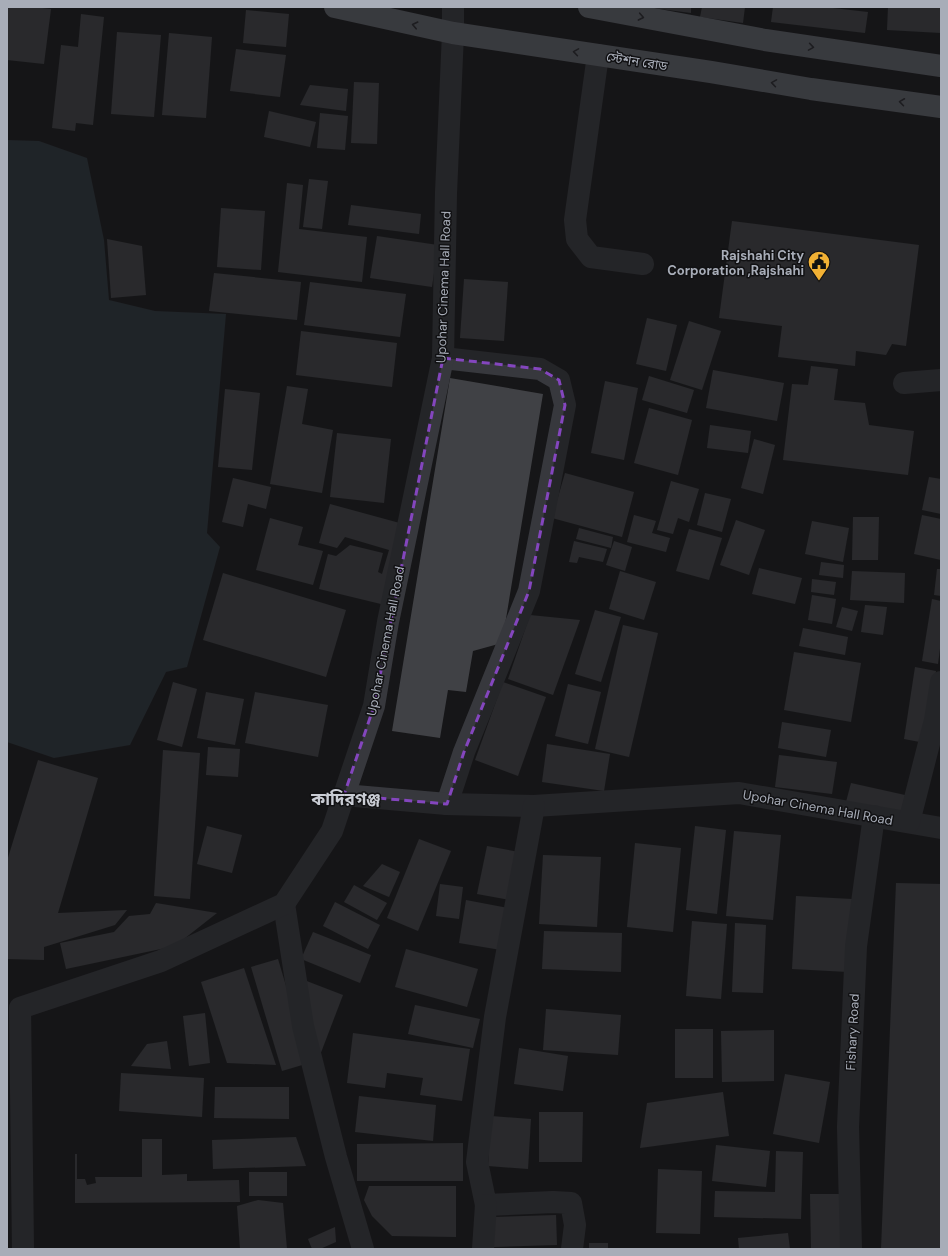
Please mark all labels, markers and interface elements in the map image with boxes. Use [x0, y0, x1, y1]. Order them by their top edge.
one-way arrow [638, 12, 644, 21]
one-way arrow [412, 21, 418, 29]
one-way arrow [807, 42, 814, 51]
one-way arrow [573, 48, 579, 57]
street label: স্টেশন রোড [605, 48, 669, 75]
one-way arrow [771, 79, 777, 88]
one-way arrow [899, 98, 905, 107]
street label: Upohar Cinema Hall Road [432, 211, 455, 363]
place label: Rajshahi City Corporation ,Rajshahi [667, 247, 804, 279]
public building icon: Rajshahi City Corporation ,Rajshahi [806, 249, 832, 282]
street label: Upohar Cinema Hall Road [363, 565, 408, 717]
street label: Upohar Cinema Hall Road [742, 786, 894, 829]
district label: কাদিরগঞ্জ [310, 788, 381, 810]
street label: Fishary Road [842, 993, 863, 1071]

